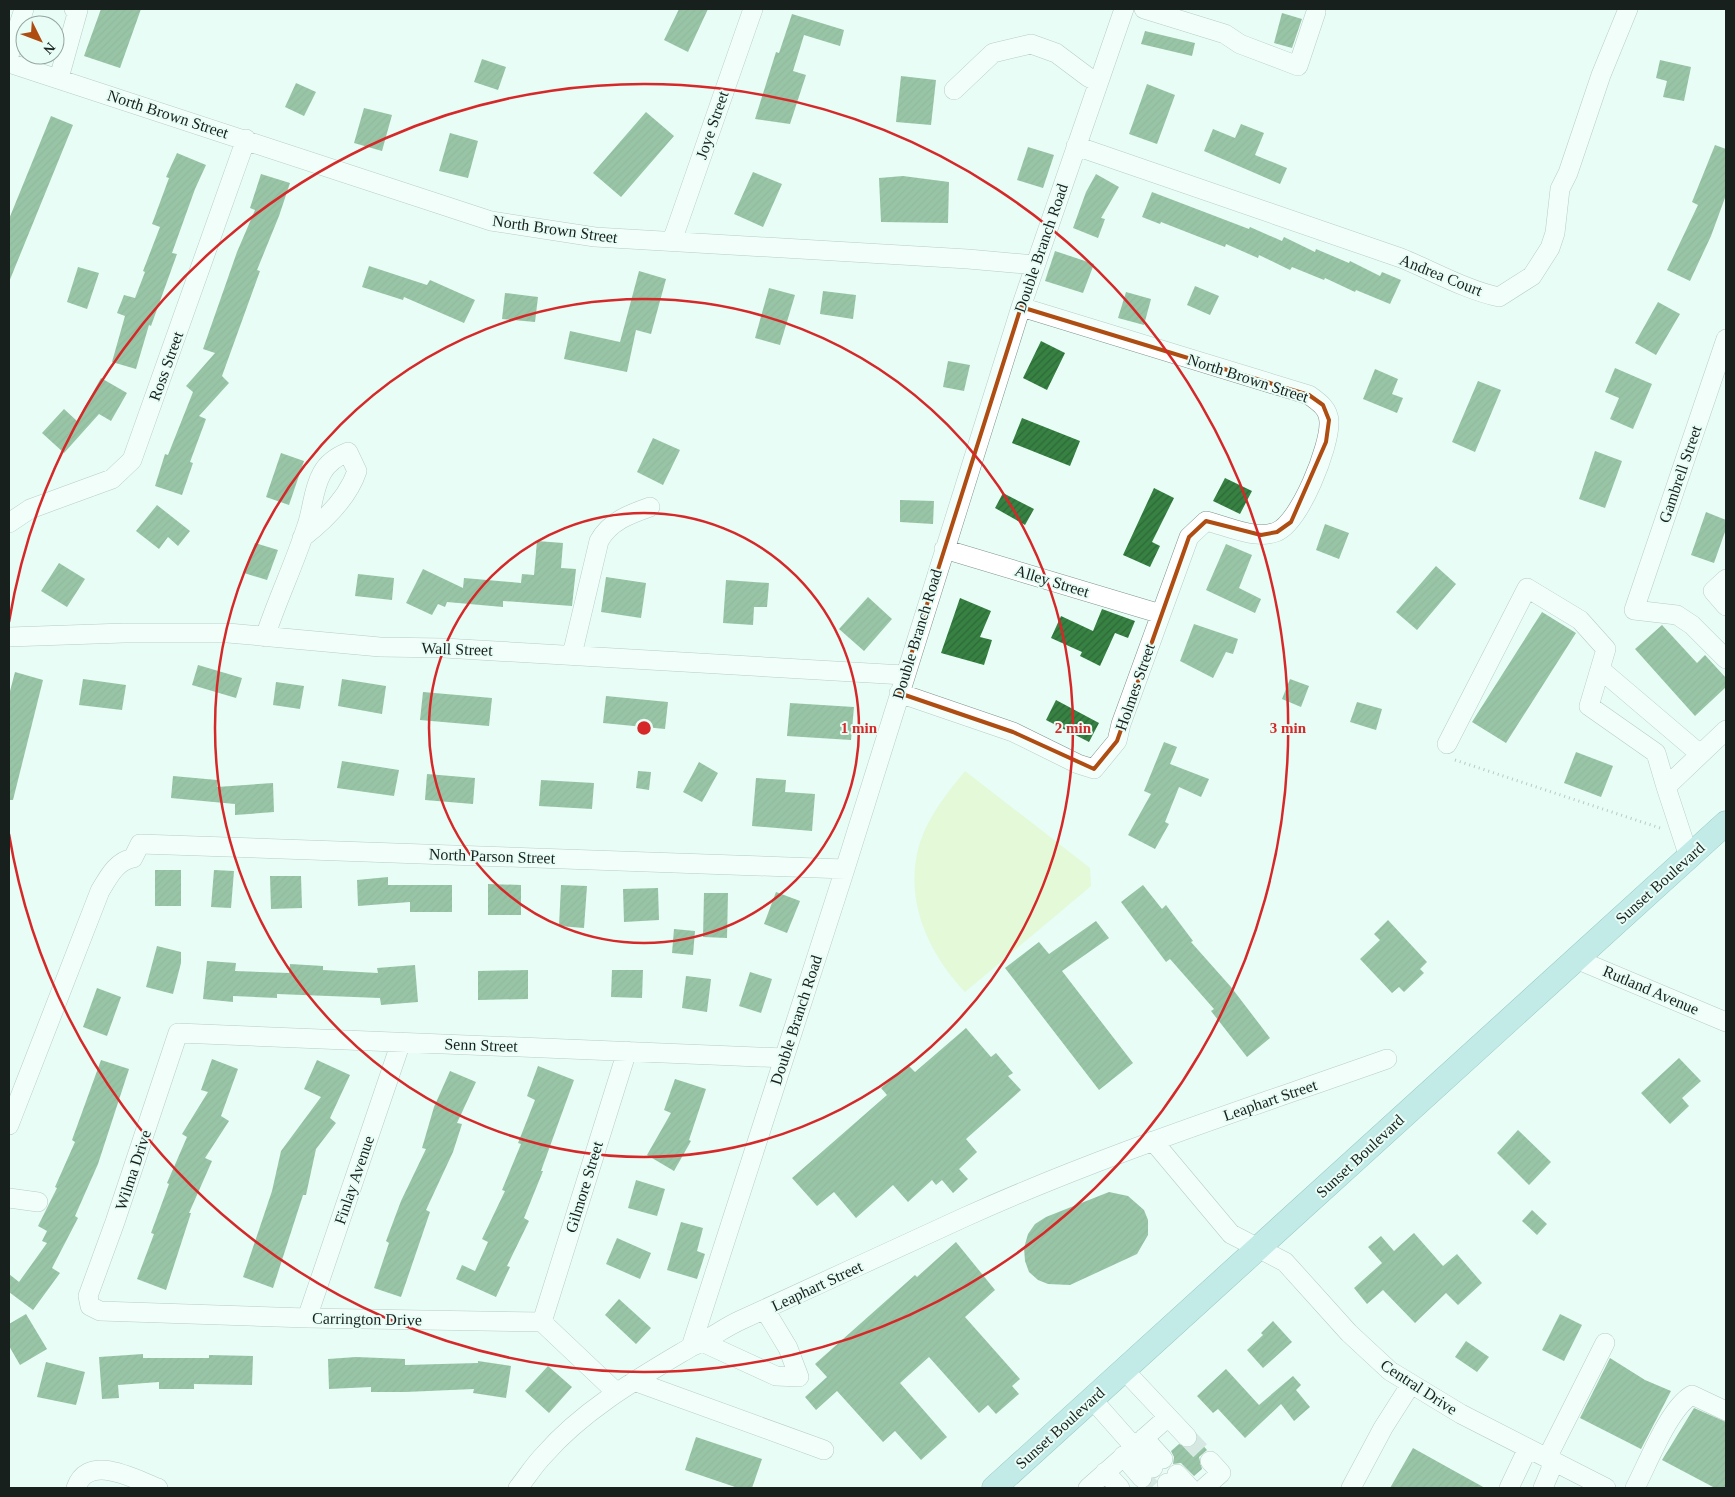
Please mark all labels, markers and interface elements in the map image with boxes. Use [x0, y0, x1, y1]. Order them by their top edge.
north arrow [15, 15, 65, 65]
text: N [40, 40, 58, 57]
street label: North Brown Street [105, 86, 231, 142]
street label: Joye Street [692, 88, 733, 161]
street label: Double Branch Road [1011, 181, 1071, 315]
street label: North Brown Street [491, 212, 619, 246]
street label: Andrea Court [1397, 251, 1485, 299]
street label: Ross Street [146, 329, 187, 403]
street label: North Brown Street [1185, 350, 1311, 406]
street label: Gambrell Street [1655, 423, 1705, 525]
street label: Alley Street [1012, 562, 1092, 601]
street label: Double Branch Road [889, 567, 945, 701]
street label: Wall Street [421, 639, 493, 659]
street label: Holmes Street [1112, 641, 1158, 733]
centre of rings [635, 719, 653, 737]
text: 1 min [841, 720, 878, 736]
text: 2 min [1055, 720, 1092, 736]
text: 3 min [1270, 720, 1307, 736]
street label: Sunset Boulevard [1612, 839, 1708, 927]
street label: North Parson Street [429, 845, 556, 867]
street label: Double Branch Road [767, 953, 825, 1087]
street label: Rutland Avenue [1601, 962, 1701, 1018]
street label: Senn Street [444, 1035, 518, 1055]
street label: Leaphart Street [1221, 1076, 1320, 1125]
street label: Sunset Boulevard [1313, 1111, 1407, 1201]
street label: Wilma Drive [112, 1128, 154, 1212]
street label: Finlay Avenue [331, 1133, 378, 1227]
street label: Gilmore Street [562, 1139, 606, 1235]
street label: Leaphart Street [769, 1257, 866, 1315]
street label: Carrington Drive [312, 1310, 422, 1329]
street label: Central Drive [1378, 1356, 1460, 1418]
street label: Sunset Boulevard [1012, 1384, 1108, 1472]

